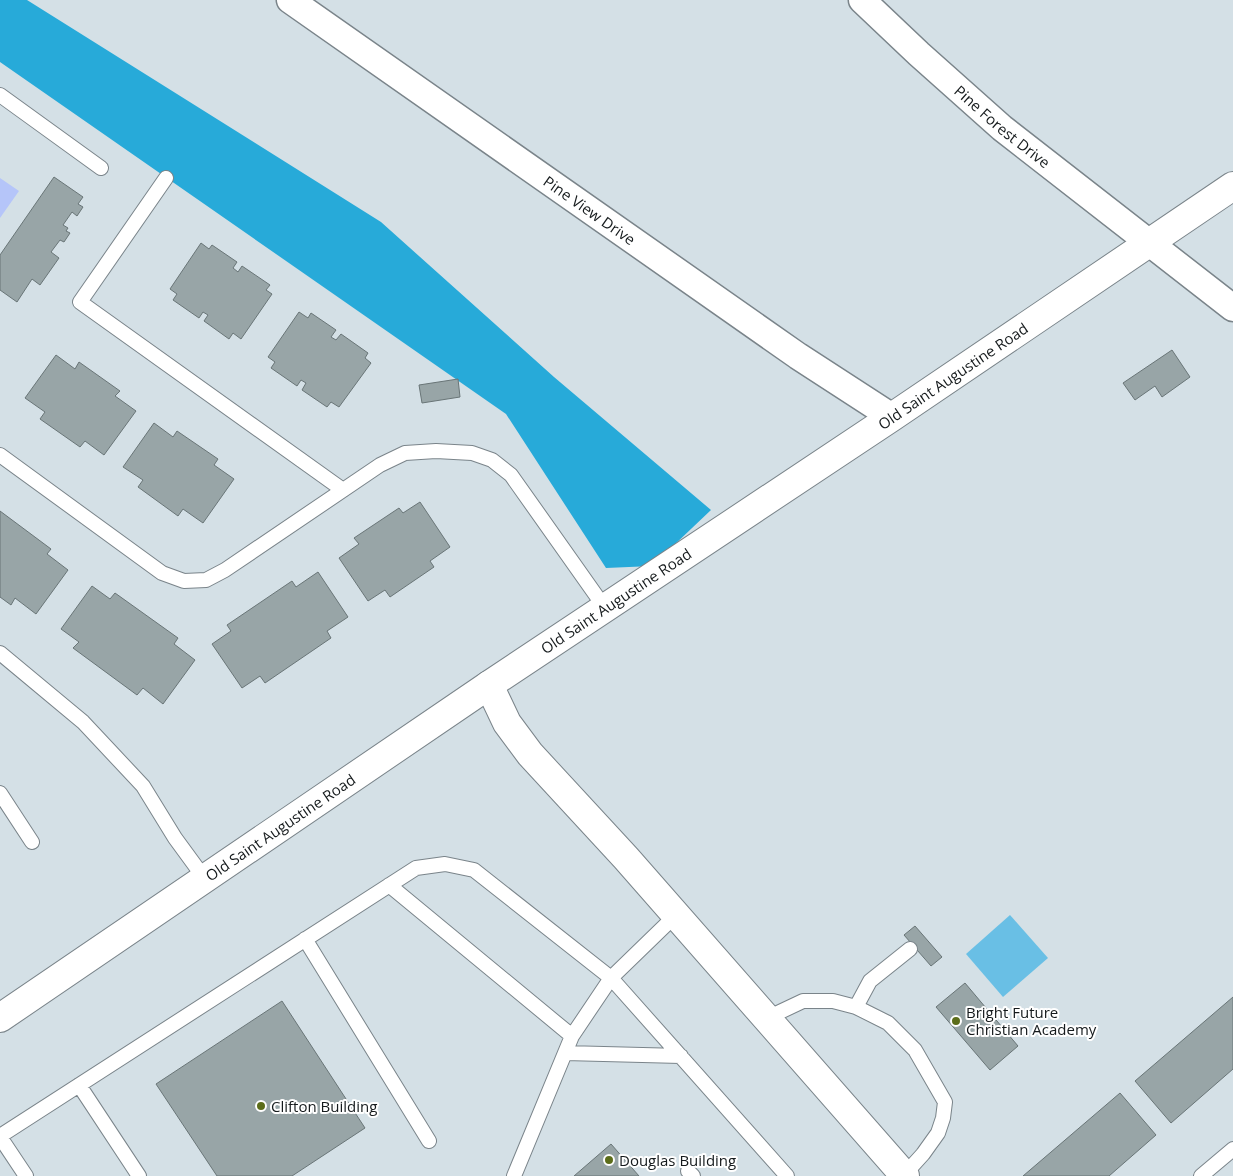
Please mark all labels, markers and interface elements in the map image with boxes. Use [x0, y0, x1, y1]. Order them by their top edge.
street label: Pine Forest Drive [950, 80, 1054, 172]
street label: Pine View Drive [540, 171, 640, 249]
street label: Old Saint Augustine Road [874, 318, 1032, 434]
street label: Old Saint Augustine Road [537, 543, 695, 658]
street label: Old Saint Augustine Road [201, 769, 359, 885]
place label: Bright Future Christian Academy [966, 1002, 1097, 1039]
marker: Bright Future Christian Academy [950, 1015, 962, 1027]
place label: Clifton Building [271, 1096, 377, 1116]
marker: Clifton Building [255, 1100, 267, 1112]
place label: Douglas Building [619, 1150, 736, 1170]
marker: Douglas Building [603, 1154, 615, 1166]

